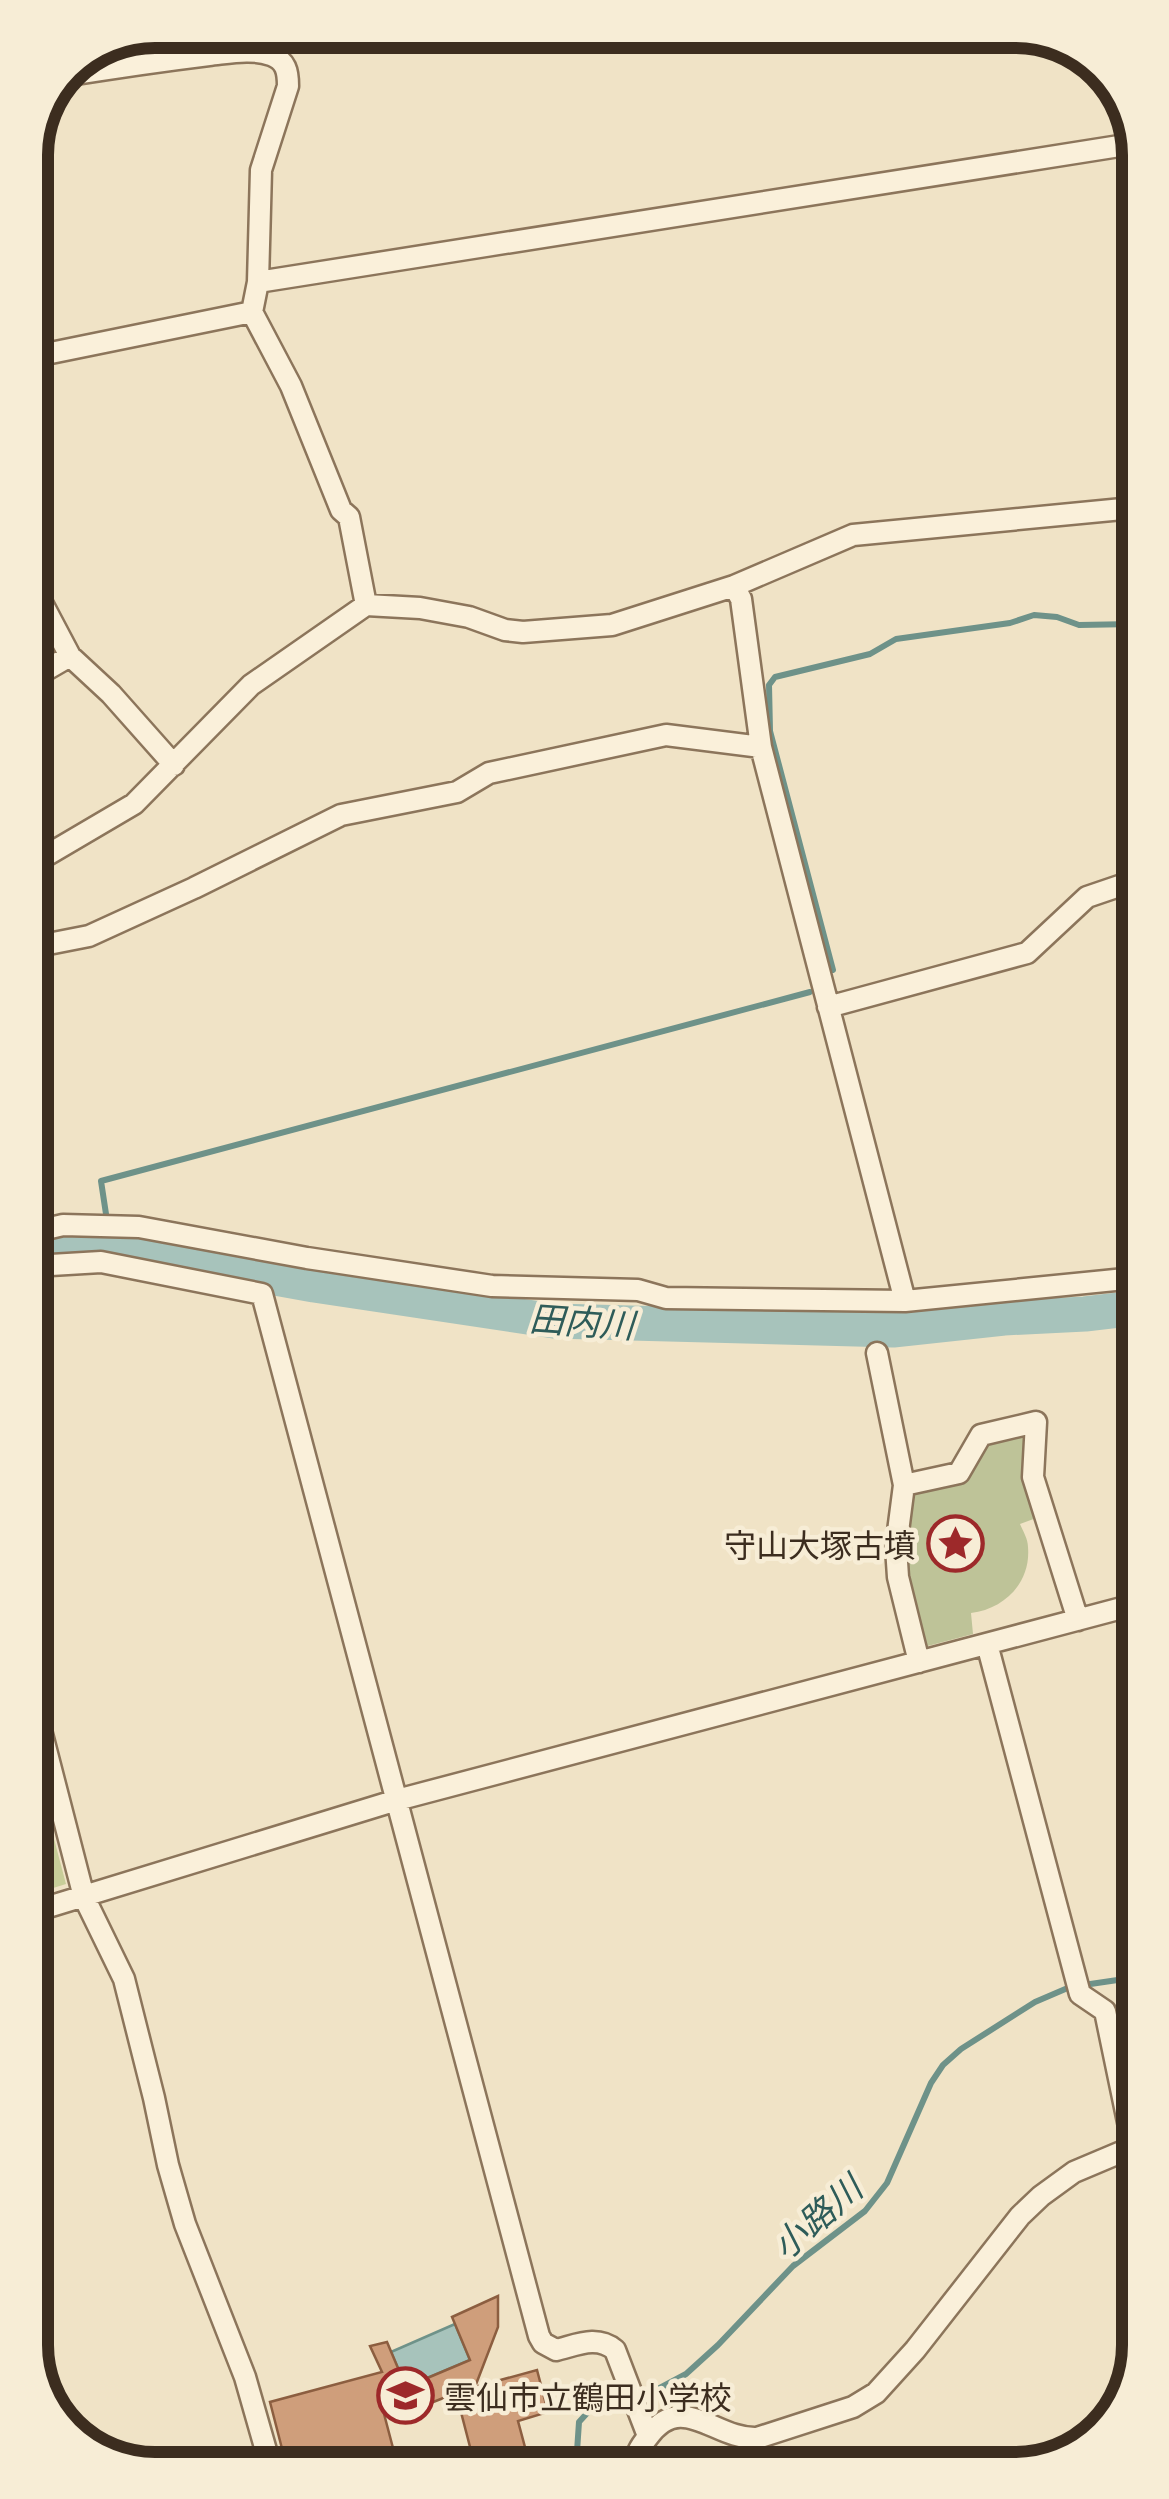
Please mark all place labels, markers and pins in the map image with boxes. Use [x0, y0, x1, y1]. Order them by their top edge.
place icon: 守山大塚古墳 [925, 1513, 985, 1573]
place label: 守山大塚古墳 [724, 1520, 916, 1566]
school or university icon: 雲仙市立鶴田小学校 [375, 2365, 435, 2425]
place label: 雲仙市立鶴田小学校 [444, 2372, 732, 2418]

